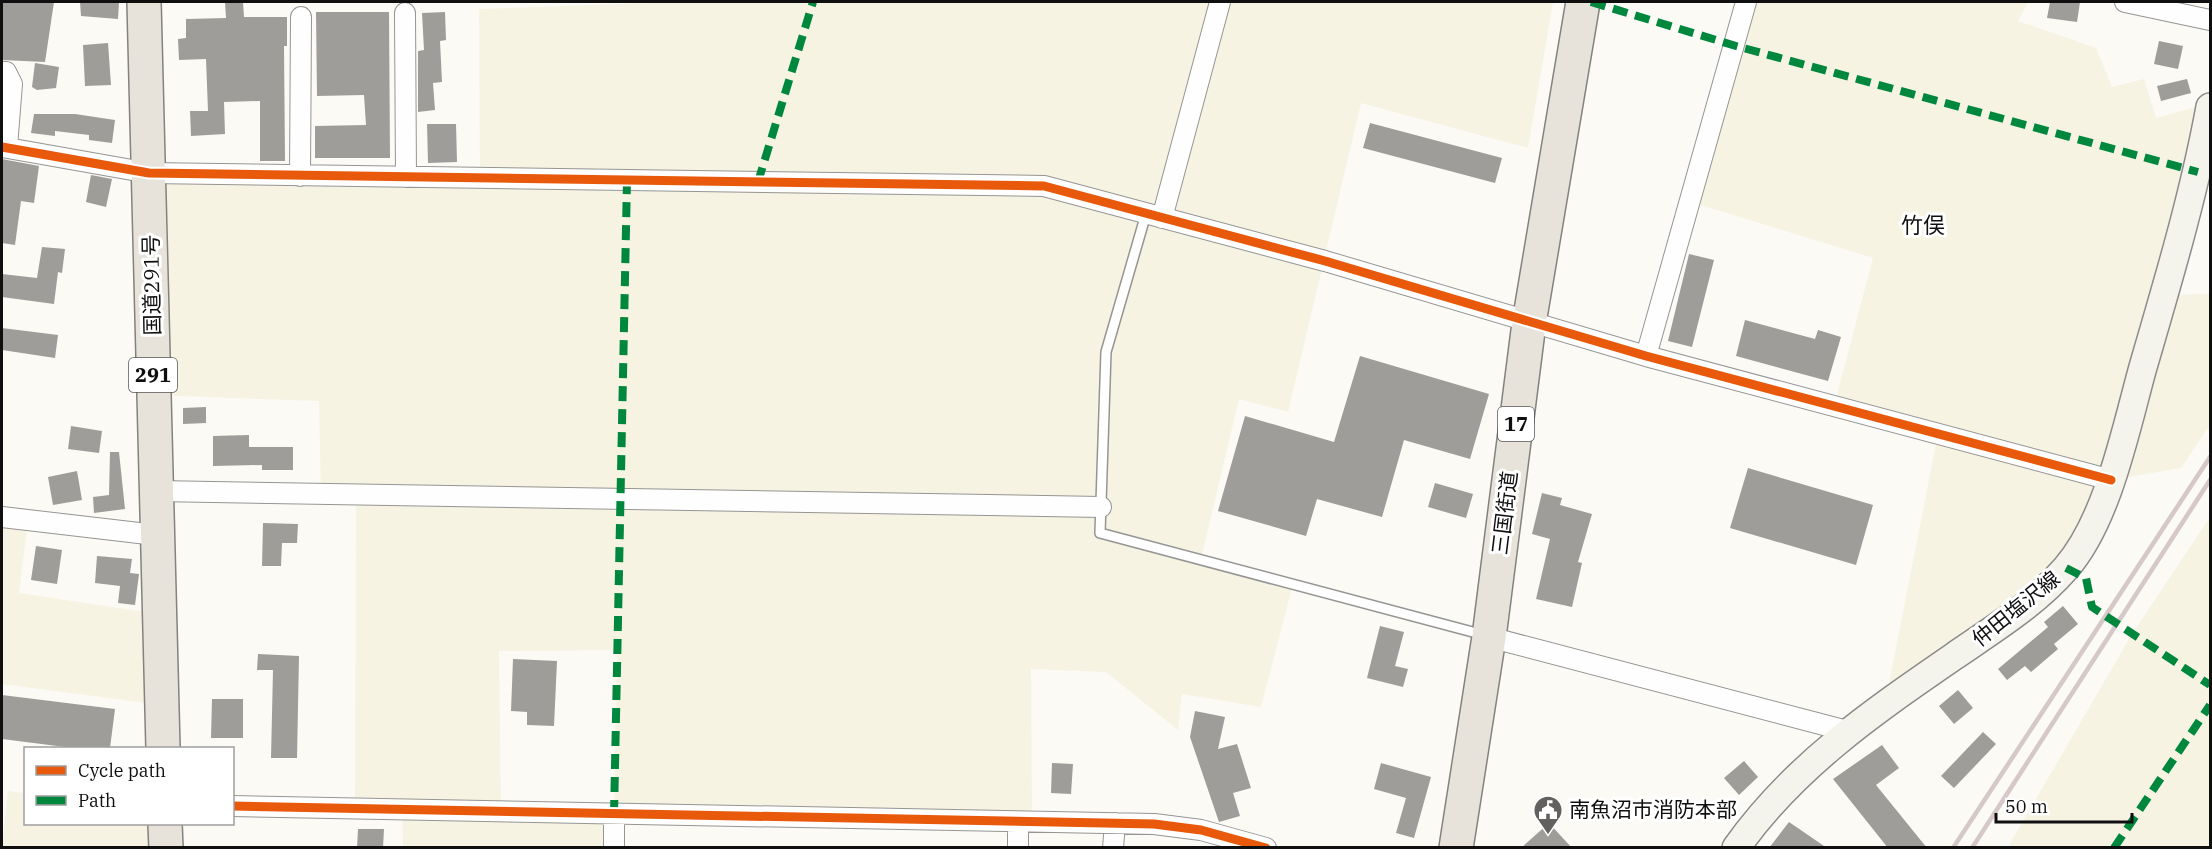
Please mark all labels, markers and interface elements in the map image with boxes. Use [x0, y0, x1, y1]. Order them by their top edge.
district label: 竹俣 [1901, 210, 1945, 239]
street label: 国道291号 [136, 234, 166, 336]
road number: 291 [129, 358, 177, 392]
road number: 17 [1498, 407, 1534, 441]
street label: 三国街道 [1485, 469, 1523, 556]
street label: 仲田塩沢線 [1966, 564, 2065, 652]
legend [24, 747, 234, 825]
text: Cycle path [78, 759, 166, 782]
scale bar [1996, 786, 2132, 824]
text: Path [78, 789, 116, 812]
public building icon: 南魚沼市消防本部 [1532, 794, 1564, 836]
place label: 南魚沼市消防本部 [1569, 795, 1737, 823]
text: 50 m [2005, 795, 2048, 818]

